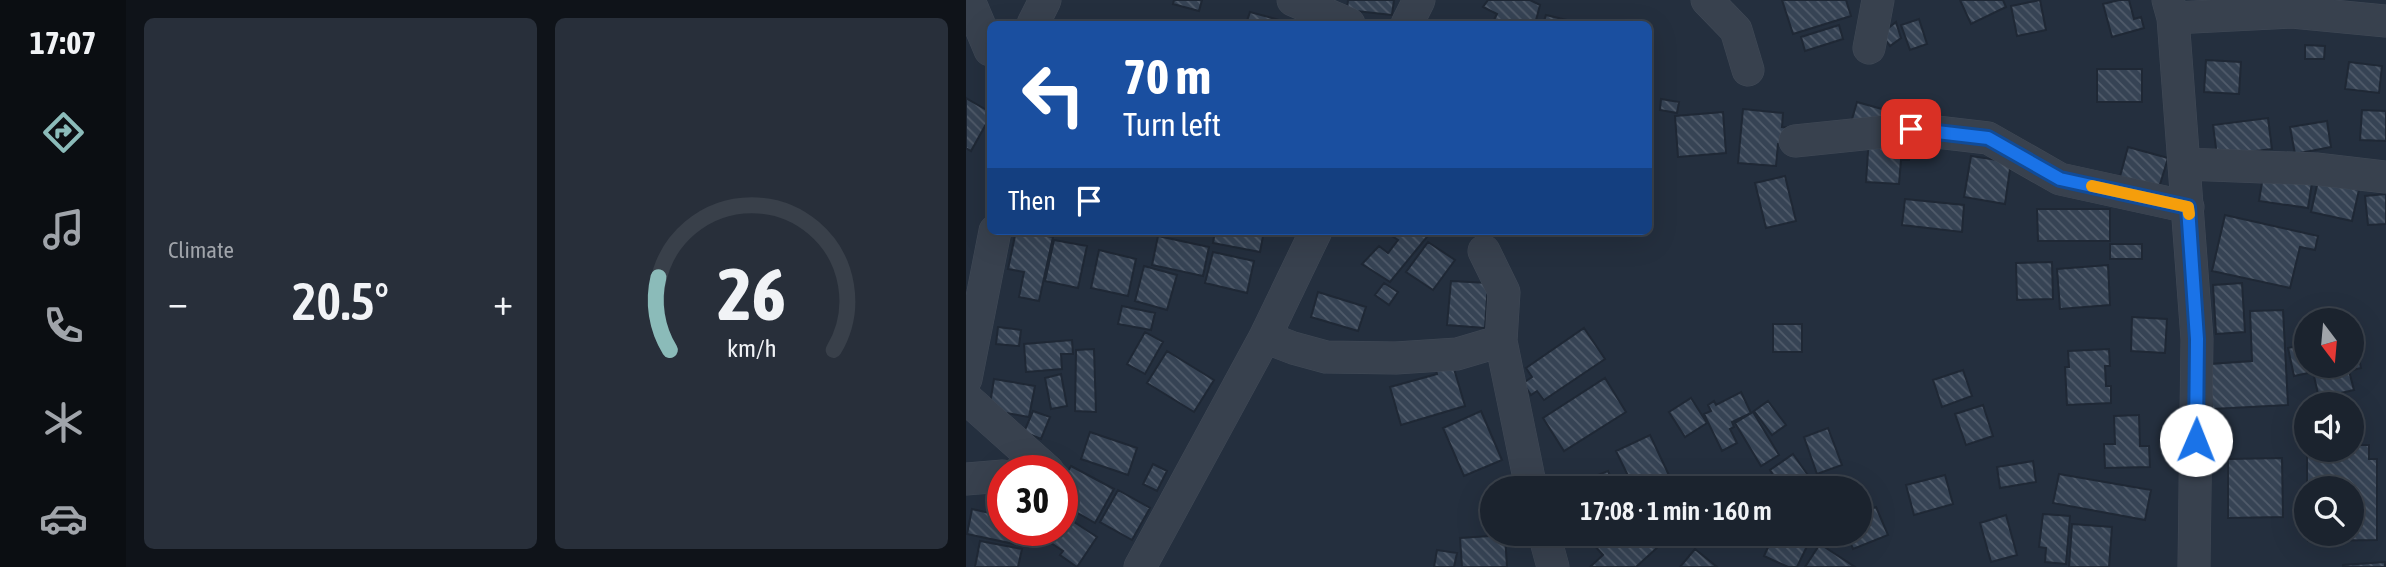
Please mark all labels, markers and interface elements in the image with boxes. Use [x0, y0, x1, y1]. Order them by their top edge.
text: 17:07 [30, 24, 96, 61]
text: 70 m [1123, 48, 1211, 104]
icon: left [1008, 49, 1099, 140]
pin [1881, 99, 1941, 159]
text: Turn left [1123, 106, 1221, 143]
icon: directions [39, 108, 88, 157]
icon: arrive [1892, 110, 1930, 148]
icon: arrive [1070, 182, 1108, 220]
text: Then [1008, 186, 1056, 216]
icon: music [39, 205, 88, 254]
text: Climate [168, 237, 234, 263]
text: 26 [717, 252, 786, 335]
text: 20.5° [292, 271, 389, 331]
text: − [168, 280, 188, 323]
text: + [493, 280, 513, 323]
icon: phone [39, 301, 88, 350]
north arrow [2294, 308, 2364, 378]
map controls [2294, 308, 2364, 546]
text: km/h [727, 333, 776, 361]
button: sound [2294, 392, 2364, 462]
icon: climate [39, 398, 88, 447]
position arrow [2159, 403, 2233, 477]
speed limit sign: 30 [987, 455, 1078, 546]
button: search [2294, 476, 2364, 546]
icon: car [39, 494, 88, 543]
text: 17:08 · 1 min · 160 m [1580, 496, 1772, 526]

